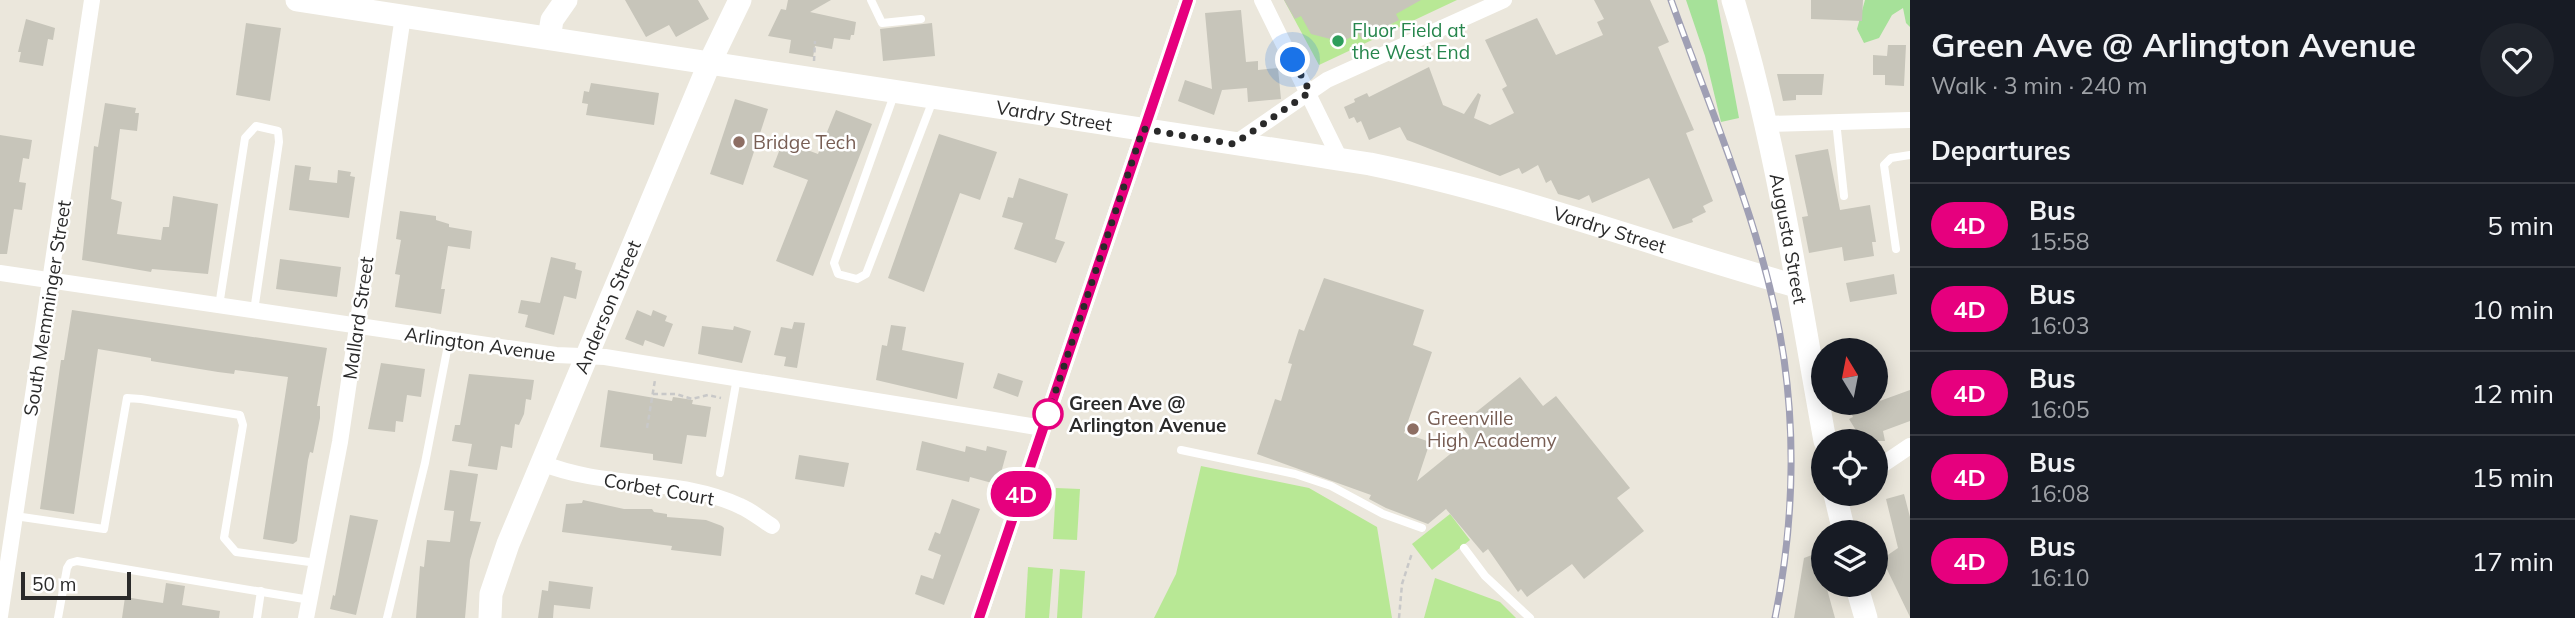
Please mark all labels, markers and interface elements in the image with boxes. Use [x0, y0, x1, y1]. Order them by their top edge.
place label: Fluor Field at the West End [1352, 18, 1470, 64]
button: heart [2480, 23, 2554, 97]
text: Green Ave @ Arlington Avenue [1931, 24, 2416, 65]
marker: Fluor Field at the West End [1330, 33, 1346, 49]
your location [1275, 42, 1310, 77]
text: Walk · 3 min · 240 m [1931, 71, 2148, 100]
street label: Vardry Street [995, 95, 1114, 136]
place label: Bridge Tech [753, 130, 856, 154]
marker: Bridge Tech [731, 134, 747, 150]
text: Departures [1931, 134, 2071, 167]
street label: Augusta Street [1765, 171, 1813, 306]
text: Bus [2029, 194, 2075, 227]
street label: South Memminger Street [18, 198, 76, 418]
street label: Vardry Street [1550, 201, 1669, 258]
text: 5 min [2487, 209, 2554, 242]
text: 4D [1953, 210, 1986, 240]
text: 15:58 [2029, 227, 2089, 256]
street label: Anderson Street [569, 236, 646, 377]
street label: Mallard Street [338, 255, 379, 381]
text: Bus [2029, 278, 2075, 311]
text: 10 min [2472, 293, 2554, 326]
text: 4D [1953, 294, 1986, 324]
text: 16:03 [2029, 311, 2089, 340]
street label: Arlington Avenue [403, 322, 557, 366]
north arrow [1811, 338, 1888, 415]
map controls [1811, 338, 1888, 597]
text: Bus [2029, 362, 2075, 395]
text: 12 min [2472, 377, 2554, 410]
text: 4D [1953, 378, 1986, 408]
place label: Green Ave @ Arlington Avenue [1069, 391, 1226, 437]
text: 16:05 [2029, 395, 2089, 424]
marker: Green Ave @ Arlington Avenue [1033, 399, 1063, 429]
place label: Greenville High Academy [1427, 406, 1557, 452]
marker: Greenville High Academy [1405, 421, 1421, 437]
button: locate [1811, 429, 1888, 506]
text: Bus [2029, 446, 2075, 479]
text: 15 min [2472, 461, 2554, 494]
text: 4D [1953, 462, 1986, 492]
street label: Corbet Court [602, 467, 716, 511]
line badge: 4D [990, 471, 1052, 517]
text: 4D [1005, 479, 1037, 509]
text: 16:08 [2029, 479, 2089, 508]
button: layers [1811, 520, 1888, 597]
text: Bus [2029, 530, 2075, 563]
text: 17 min [2472, 545, 2554, 578]
text: 4D [1953, 546, 1986, 576]
text: 16:10 [2029, 563, 2089, 592]
scale bar [21, 569, 131, 601]
text: 50 m [32, 572, 76, 596]

